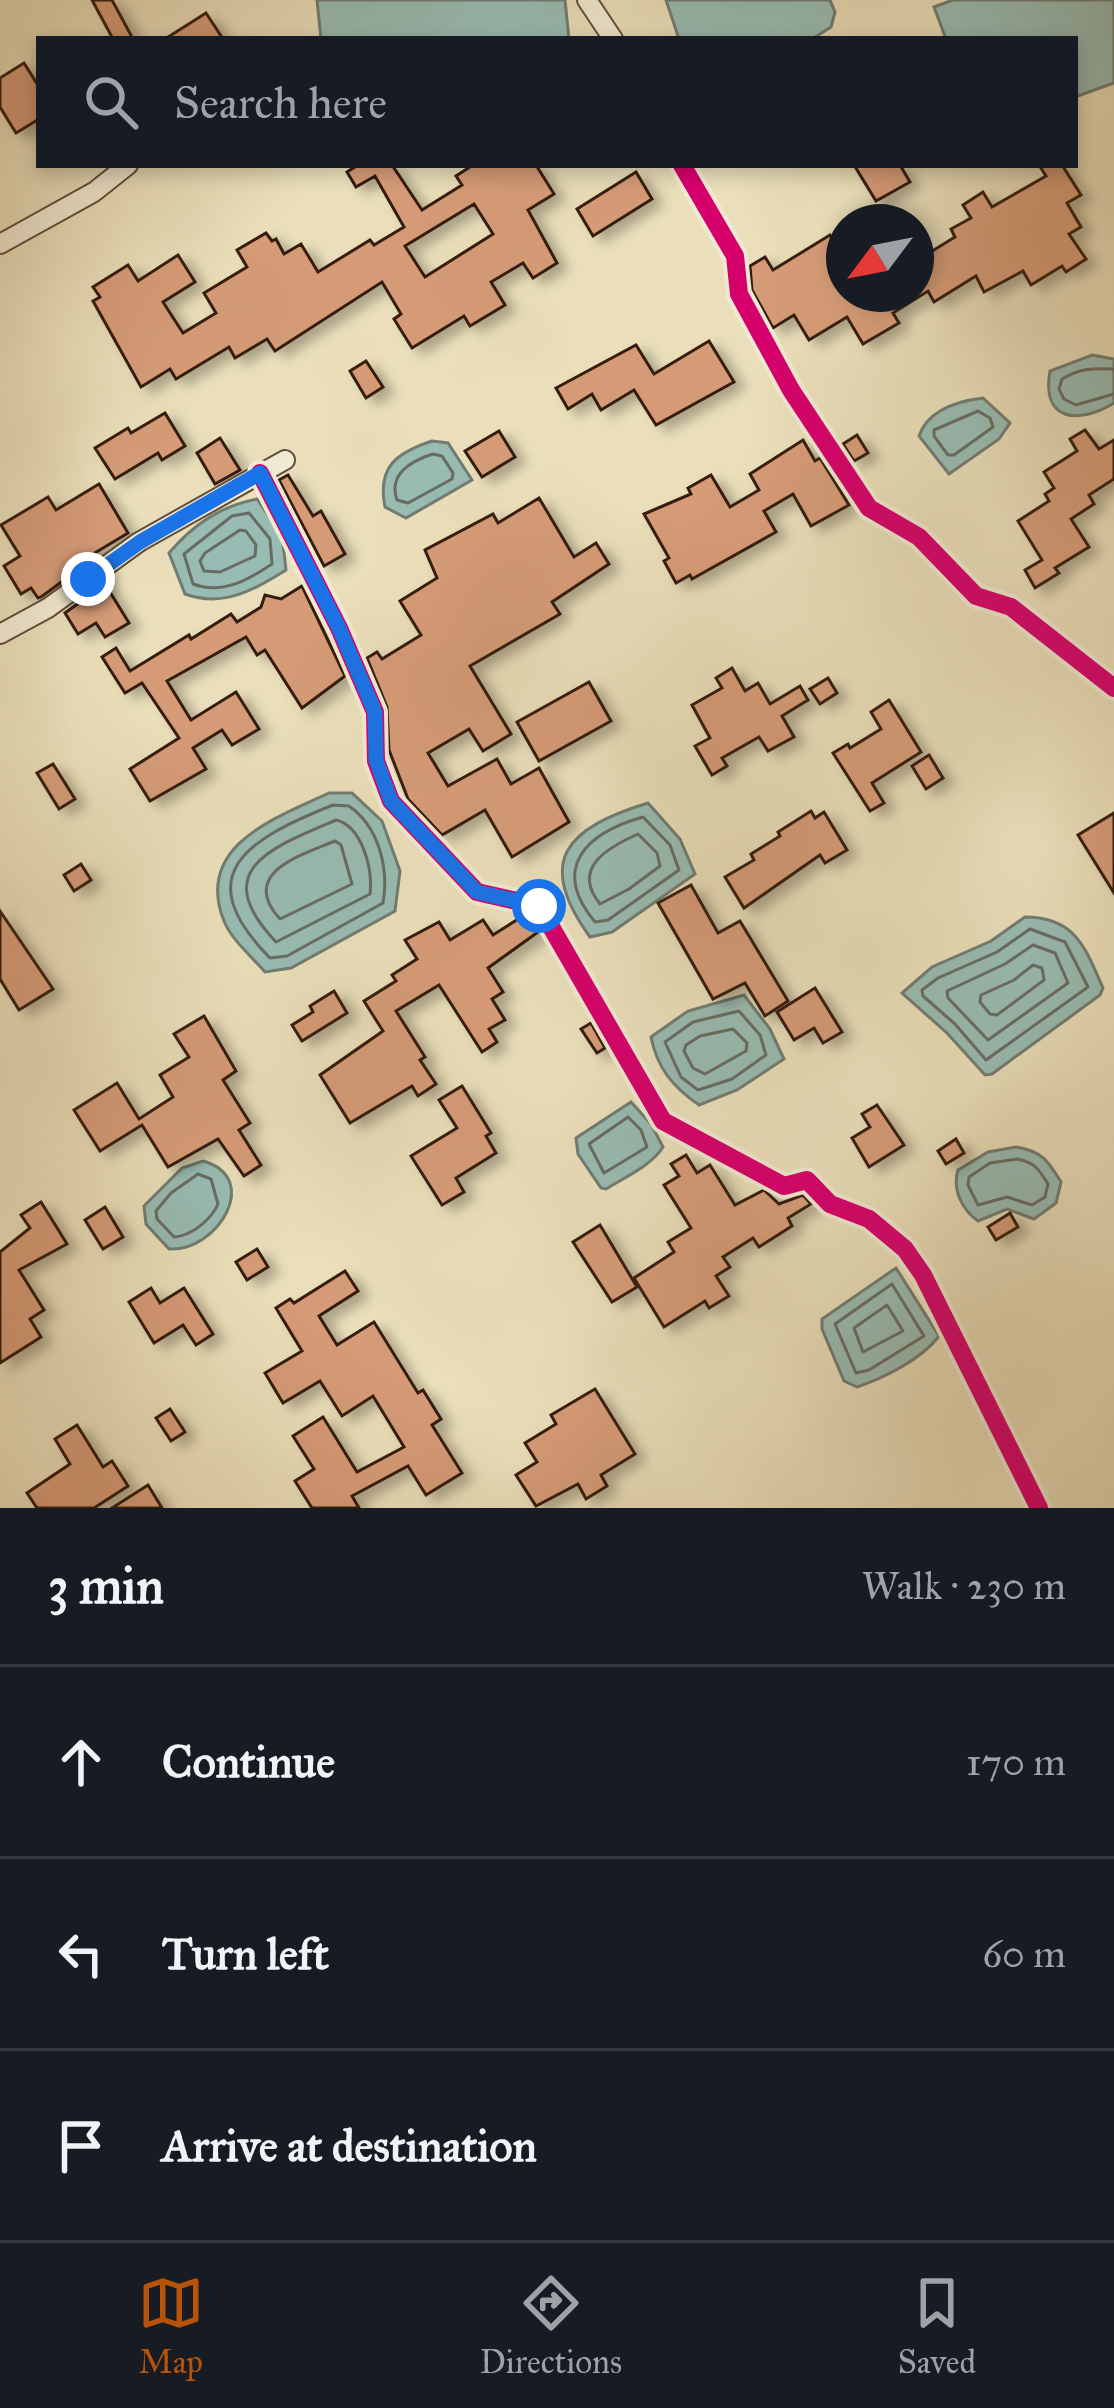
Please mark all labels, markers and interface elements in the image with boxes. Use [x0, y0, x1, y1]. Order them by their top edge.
search box [36, 36, 1078, 168]
icon: search [78, 69, 144, 135]
text: Search here [174, 75, 387, 130]
north arrow [826, 204, 934, 312]
route end [61, 552, 115, 606]
route start [512, 879, 566, 933]
text: 3 min [48, 1555, 164, 1617]
text: Walk · 230 m [862, 1562, 1066, 1610]
icon: ahead [48, 1729, 114, 1795]
text: Continue [162, 1734, 335, 1789]
text: 170 m [966, 1738, 1066, 1786]
icon: left [48, 1921, 114, 1987]
text: Turn left [162, 1926, 329, 1981]
text: 60 m [982, 1930, 1066, 1978]
icon: arrive [48, 2113, 114, 2179]
text: Arrive at destination [162, 2118, 537, 2173]
tab: Map [138, 2270, 204, 2382]
tab: Directions [480, 2270, 622, 2382]
tab: Saved [898, 2270, 976, 2382]

